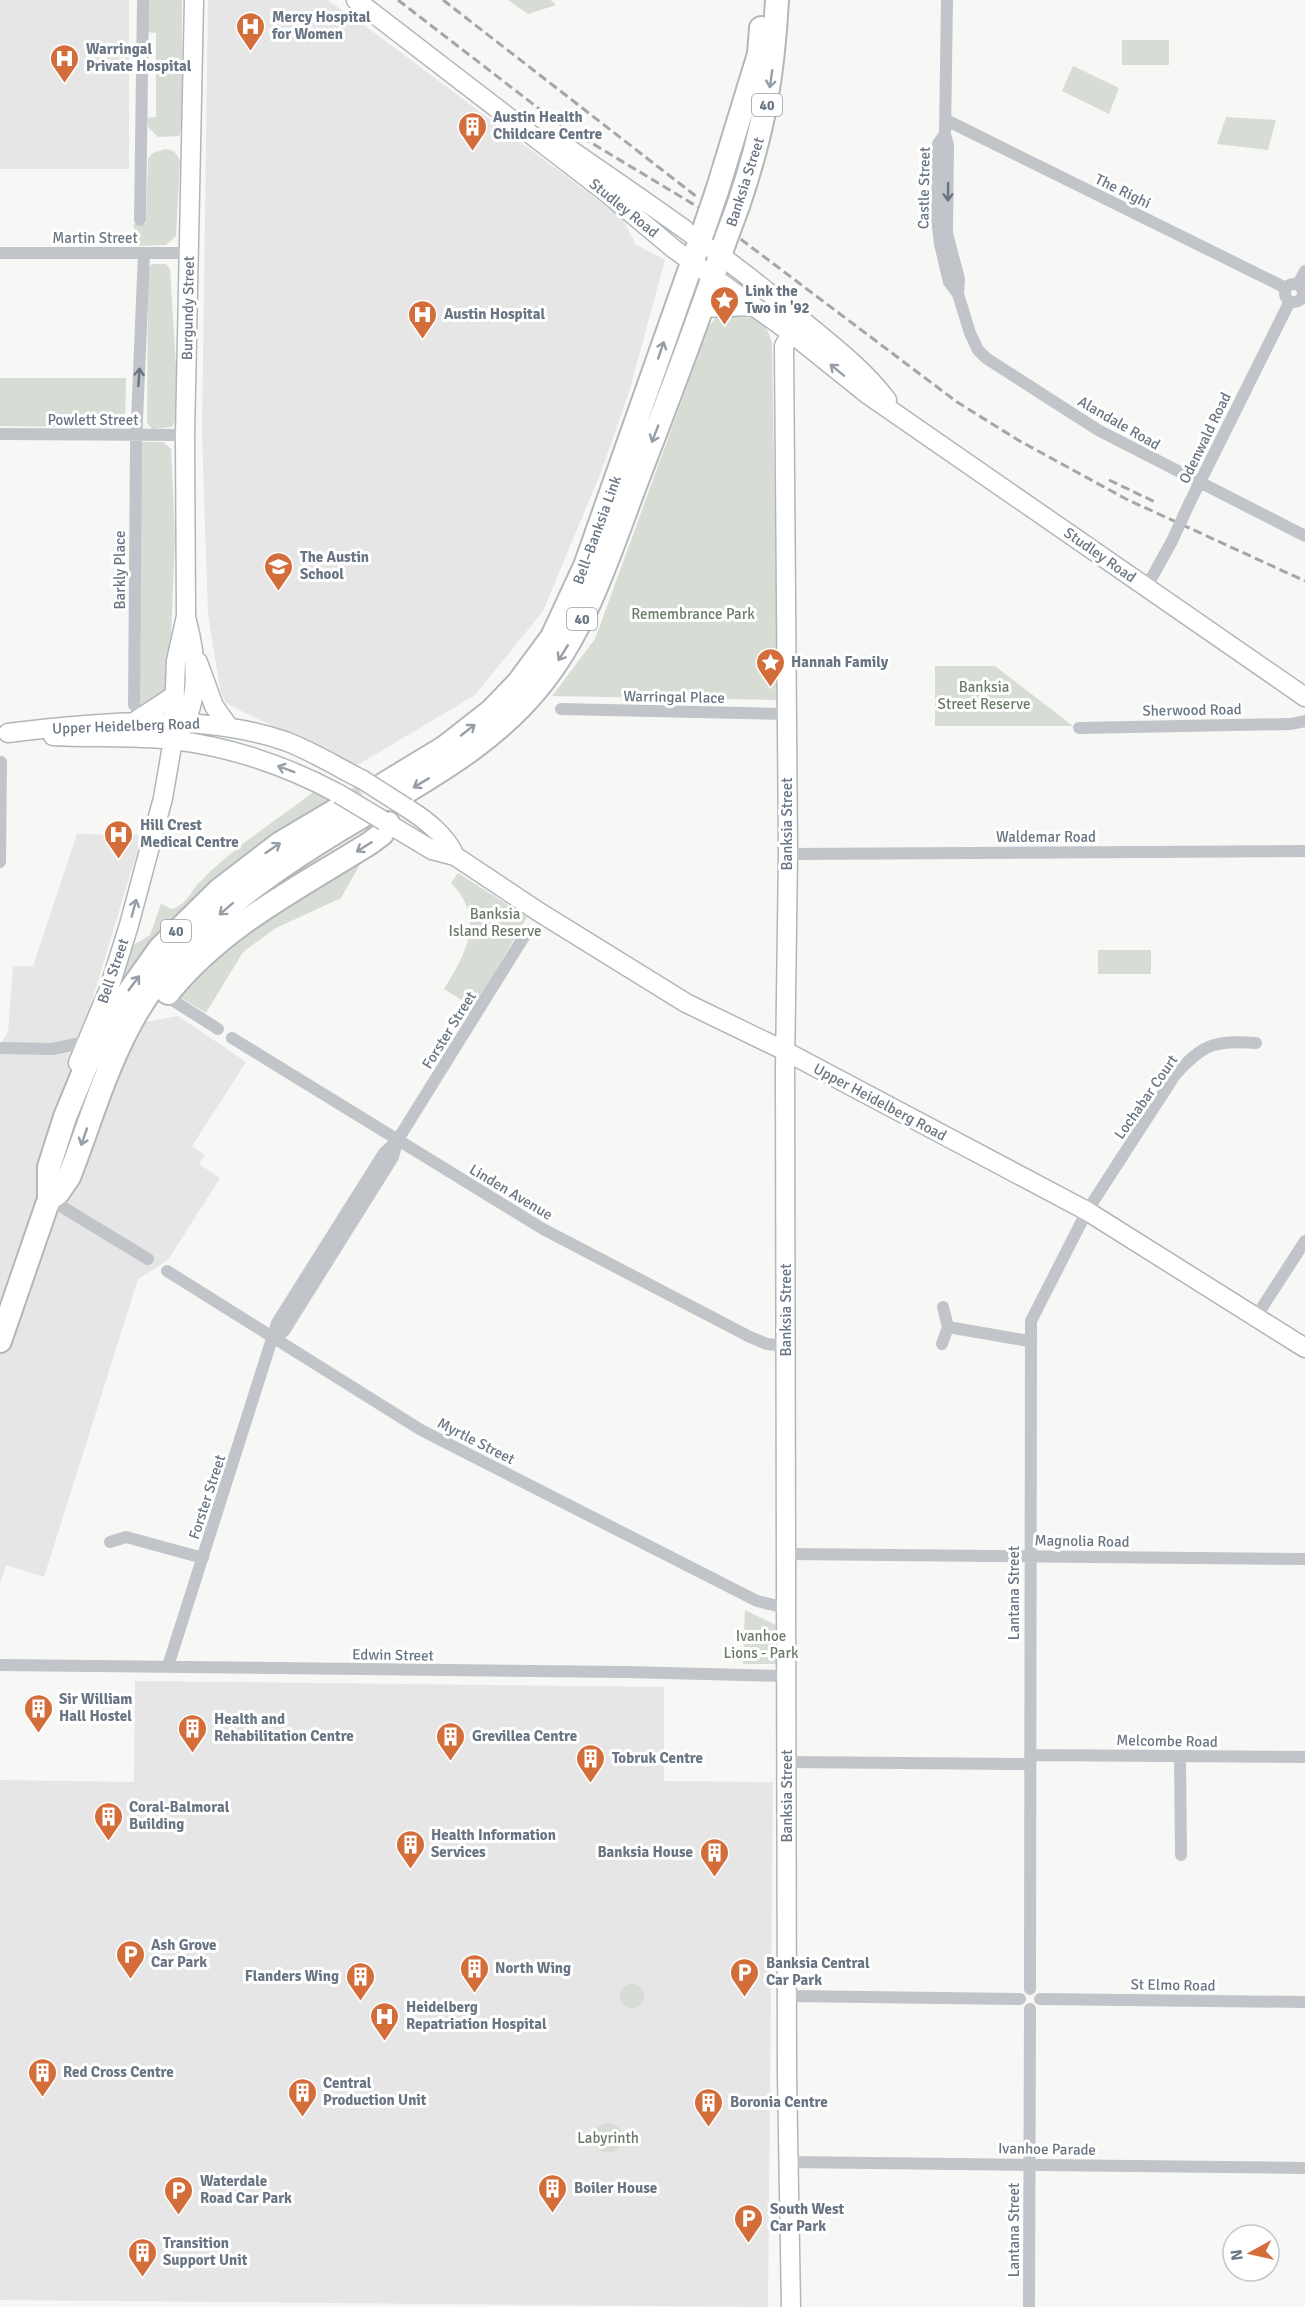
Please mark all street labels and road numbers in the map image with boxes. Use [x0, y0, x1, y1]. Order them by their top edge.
road number: 40 [752, 94, 782, 116]
street label: Banksia Street [722, 135, 768, 229]
street label: Castle Street [914, 147, 934, 229]
street label: The Righi [1092, 170, 1154, 212]
street label: Studley Road [586, 175, 662, 241]
street label: Martin Street [52, 229, 138, 247]
street label: Burgundy Street [178, 256, 198, 360]
street label: Odenwald Road [1175, 389, 1235, 487]
street label: Alandale Road [1075, 392, 1163, 454]
street label: Powlett Street [47, 411, 139, 429]
street label: Bell–Banksia Link [569, 473, 625, 587]
street label: Studley Road [1061, 524, 1139, 586]
street label: Barkly Place [111, 530, 129, 610]
road number: 40 [567, 608, 597, 630]
street label: Warringal Place [623, 687, 725, 707]
street label: Sherwood Road [1142, 700, 1242, 720]
street label: Upper Heidelberg Road [52, 714, 200, 738]
street label: Banksia Street [778, 777, 796, 871]
street label: Waldemar Road [996, 828, 1096, 846]
road number: 40 [161, 920, 191, 942]
street label: Bell Street [93, 936, 133, 1006]
street label: Forster Street [418, 988, 480, 1072]
street label: Lochabar Court [1110, 1052, 1182, 1142]
street label: Upper Heidelberg Road [810, 1059, 950, 1145]
street label: Linden Avenue [466, 1160, 556, 1224]
street label: Banksia Street [777, 1263, 795, 1357]
street label: Myrtle Street [434, 1414, 518, 1468]
street label: Forster Street [185, 1452, 229, 1542]
street label: Magnolia Road [1034, 1531, 1130, 1551]
street label: Lantana Street [1005, 1546, 1023, 1640]
street label: Edwin Street [352, 1645, 434, 1665]
street label: Melcombe Road [1116, 1731, 1218, 1751]
street label: Banksia Street [778, 1749, 796, 1843]
street label: St Elmo Road [1130, 1975, 1216, 1995]
street label: Ivanhoe Parade [998, 2139, 1096, 2159]
street label: Lantana Street [1005, 2183, 1023, 2277]

